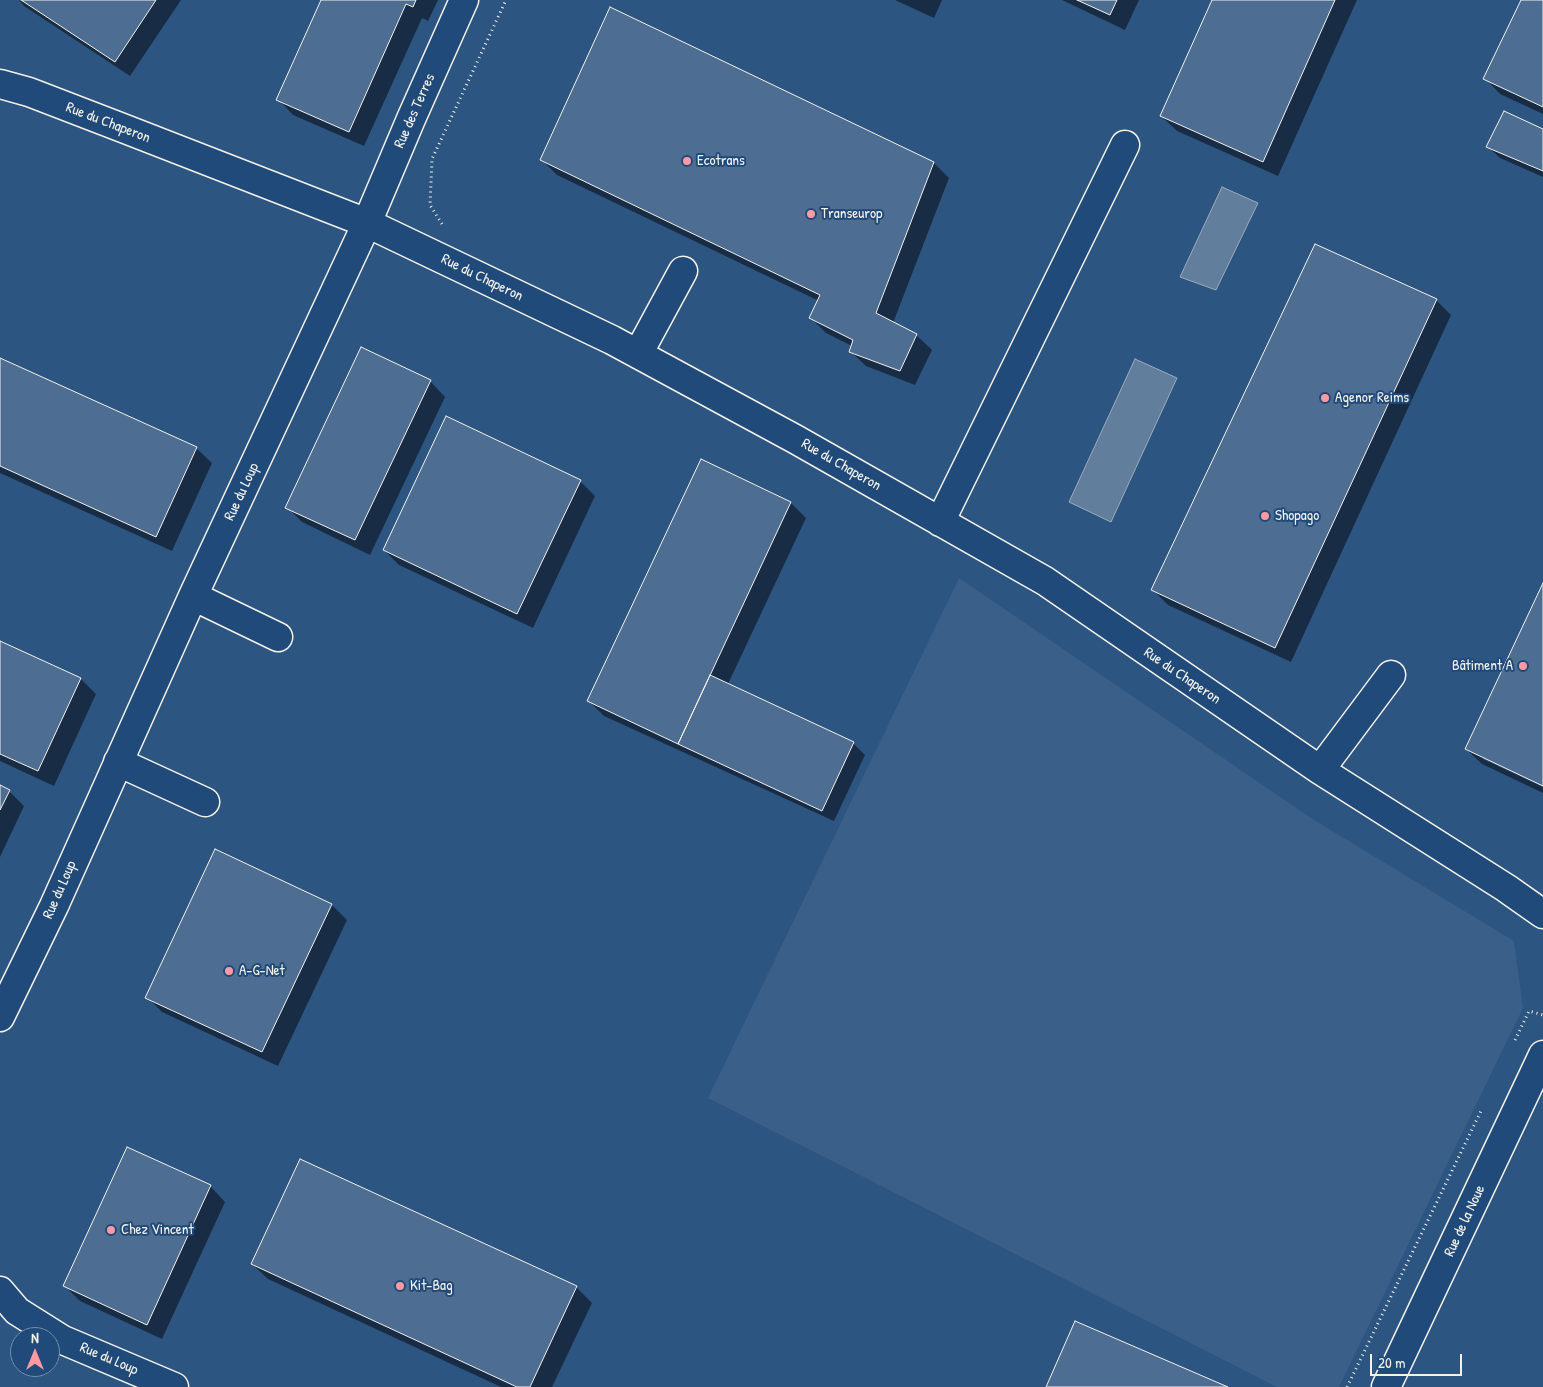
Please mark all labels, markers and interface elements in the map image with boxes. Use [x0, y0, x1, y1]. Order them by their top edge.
street label: Rue des Terres [391, 71, 439, 151]
street label: Rue du Chaperon [63, 99, 153, 147]
place label: Ecotrans [697, 152, 745, 170]
marker: Ecotrans [681, 155, 693, 167]
place label: Transeurop [821, 205, 882, 223]
marker: Transeurop [805, 208, 817, 220]
street label: Rue du Chaperon [438, 250, 526, 306]
place label: Agenor Reims [1335, 389, 1409, 407]
marker: Agenor Reims [1319, 392, 1331, 404]
street label: Rue du Chaperon [798, 435, 884, 495]
street label: Rue du Loup [221, 460, 263, 524]
place label: Shopago [1275, 507, 1319, 525]
marker: Shopago [1259, 510, 1271, 522]
street label: Rue du Chaperon [1140, 644, 1224, 708]
place label: Bâtiment A [1452, 657, 1513, 675]
marker: Bâtiment A [1517, 660, 1529, 672]
street label: Rue du Loup [39, 858, 81, 922]
place label: A-G-Net [239, 962, 285, 980]
marker: A-G-Net [223, 965, 235, 977]
street label: Rue de la Noue [1441, 1182, 1489, 1260]
place label: Chez Vincent [121, 1221, 194, 1239]
marker: Chez Vincent [105, 1224, 117, 1236]
place label: Kit-Bag [410, 1277, 453, 1295]
marker: Kit-Bag [394, 1280, 406, 1292]
north arrow [10, 1327, 60, 1377]
text: N [31, 1328, 39, 1347]
street label: Rue du Loup [77, 1339, 141, 1379]
scale bar [1373, 1344, 1466, 1376]
text: 20 m [1378, 1352, 1405, 1373]

